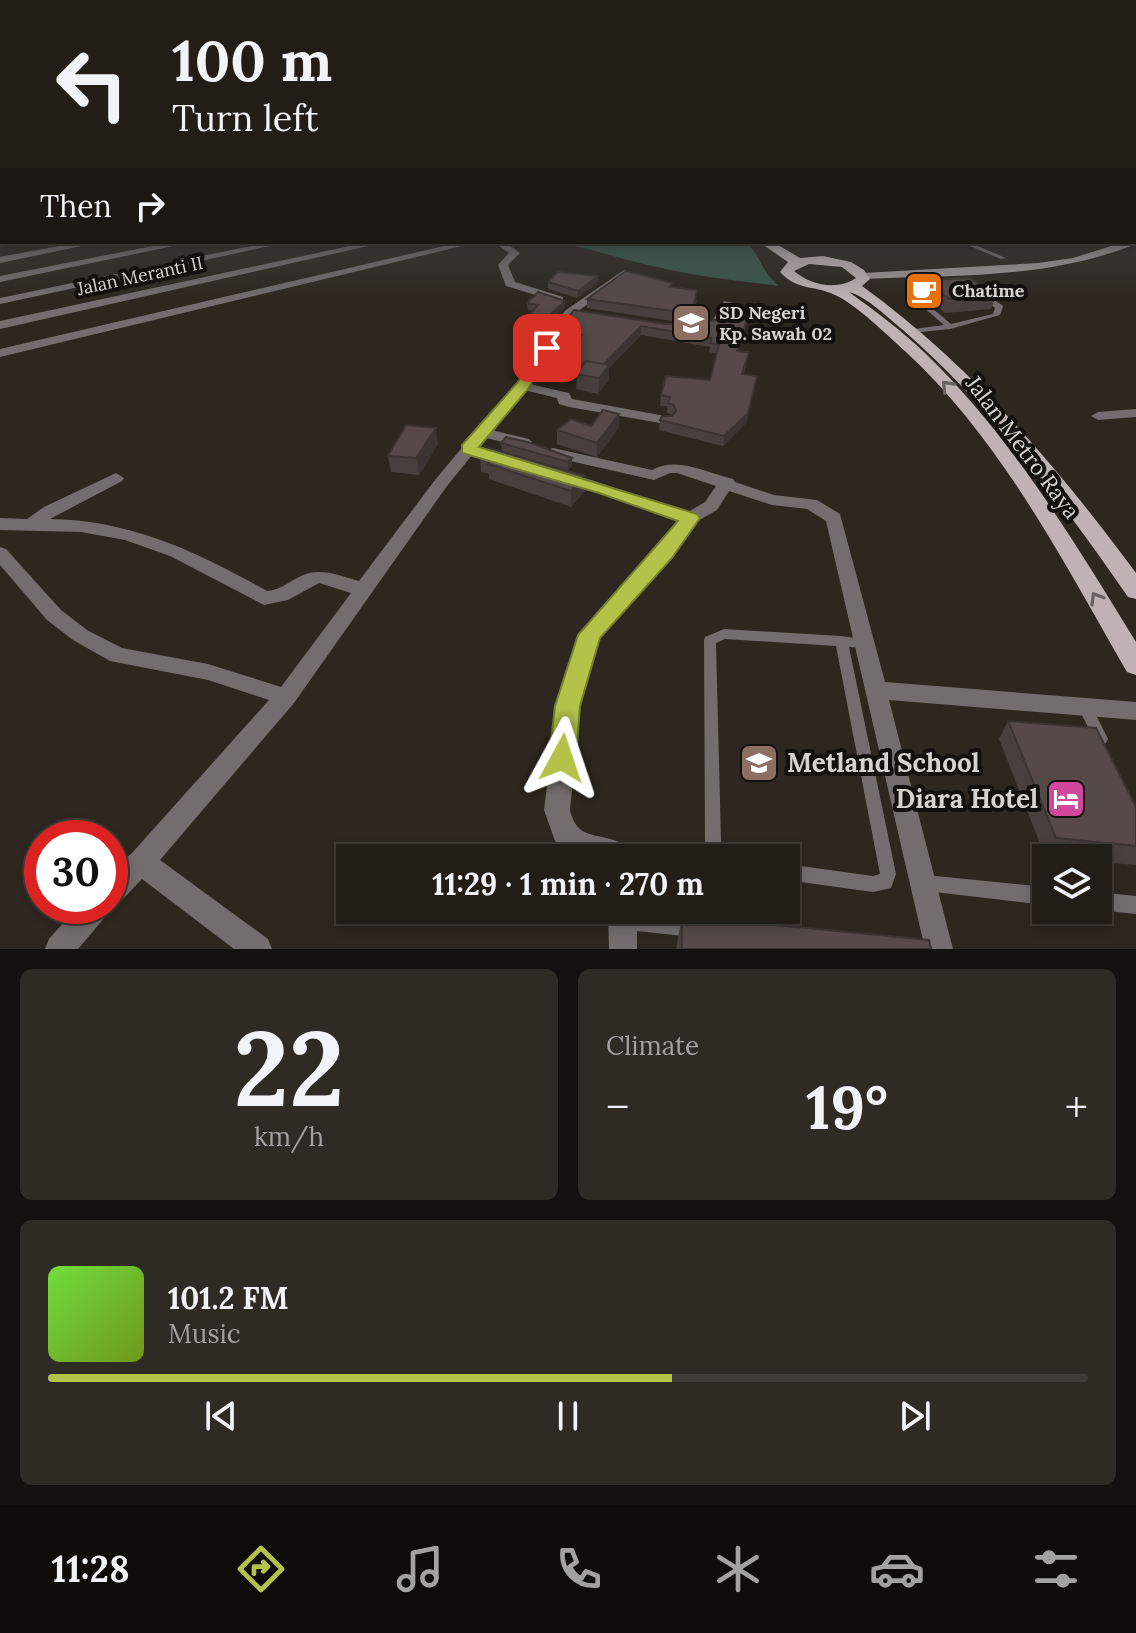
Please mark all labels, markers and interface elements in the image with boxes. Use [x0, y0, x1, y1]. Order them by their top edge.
text: 100 m [172, 25, 332, 96]
icon: left [40, 32, 144, 136]
text: Turn left [172, 95, 319, 141]
icon: right [128, 184, 172, 228]
text: Then [40, 187, 112, 225]
street label: Jalan Meranti II [74, 251, 205, 300]
cafe icon: Chatime [903, 270, 945, 312]
place label: Chatime [952, 279, 1025, 302]
place label: SD Negeri Kp. Sawah 02 [719, 301, 832, 345]
school or university icon: SD Negeri Kp. Sawah 02 [670, 302, 712, 344]
pin [513, 314, 581, 382]
icon: arrive [525, 326, 569, 370]
street label: Jalan Metro Raya [959, 369, 1086, 524]
one-way arrow [942, 380, 956, 395]
one-way arrow [1090, 592, 1106, 607]
position arrow [520, 716, 604, 800]
school or university icon: Metland School [738, 742, 780, 784]
place label: Metland School [787, 746, 980, 779]
hotel icon: Diara Hotel [1045, 778, 1087, 820]
place label: Diara Hotel [896, 782, 1038, 815]
speed limit sign: 30 [24, 820, 128, 924]
map controls [1032, 844, 1112, 924]
button: layers [1032, 844, 1112, 924]
text: 11:29 · 1 min · 270 m [432, 865, 704, 903]
text: 22 [234, 1001, 344, 1134]
text: Climate [606, 1029, 699, 1062]
text: 19° [806, 1069, 888, 1145]
text: − [606, 1079, 629, 1135]
text: + [1065, 1079, 1088, 1135]
text: km/h [254, 1120, 324, 1153]
text: 101.2 FM [168, 1279, 289, 1317]
text: Music [168, 1317, 241, 1350]
icon: previous [199, 1394, 243, 1438]
icon: pause [546, 1394, 590, 1438]
icon: next [893, 1394, 937, 1438]
icon: directions [233, 1541, 289, 1597]
icon: music [392, 1541, 448, 1597]
icon: phone [551, 1541, 607, 1597]
icon: climate [710, 1541, 766, 1597]
icon: car [869, 1541, 925, 1597]
icon: filters [1028, 1541, 1084, 1597]
text: 11:28 [52, 1546, 130, 1592]

